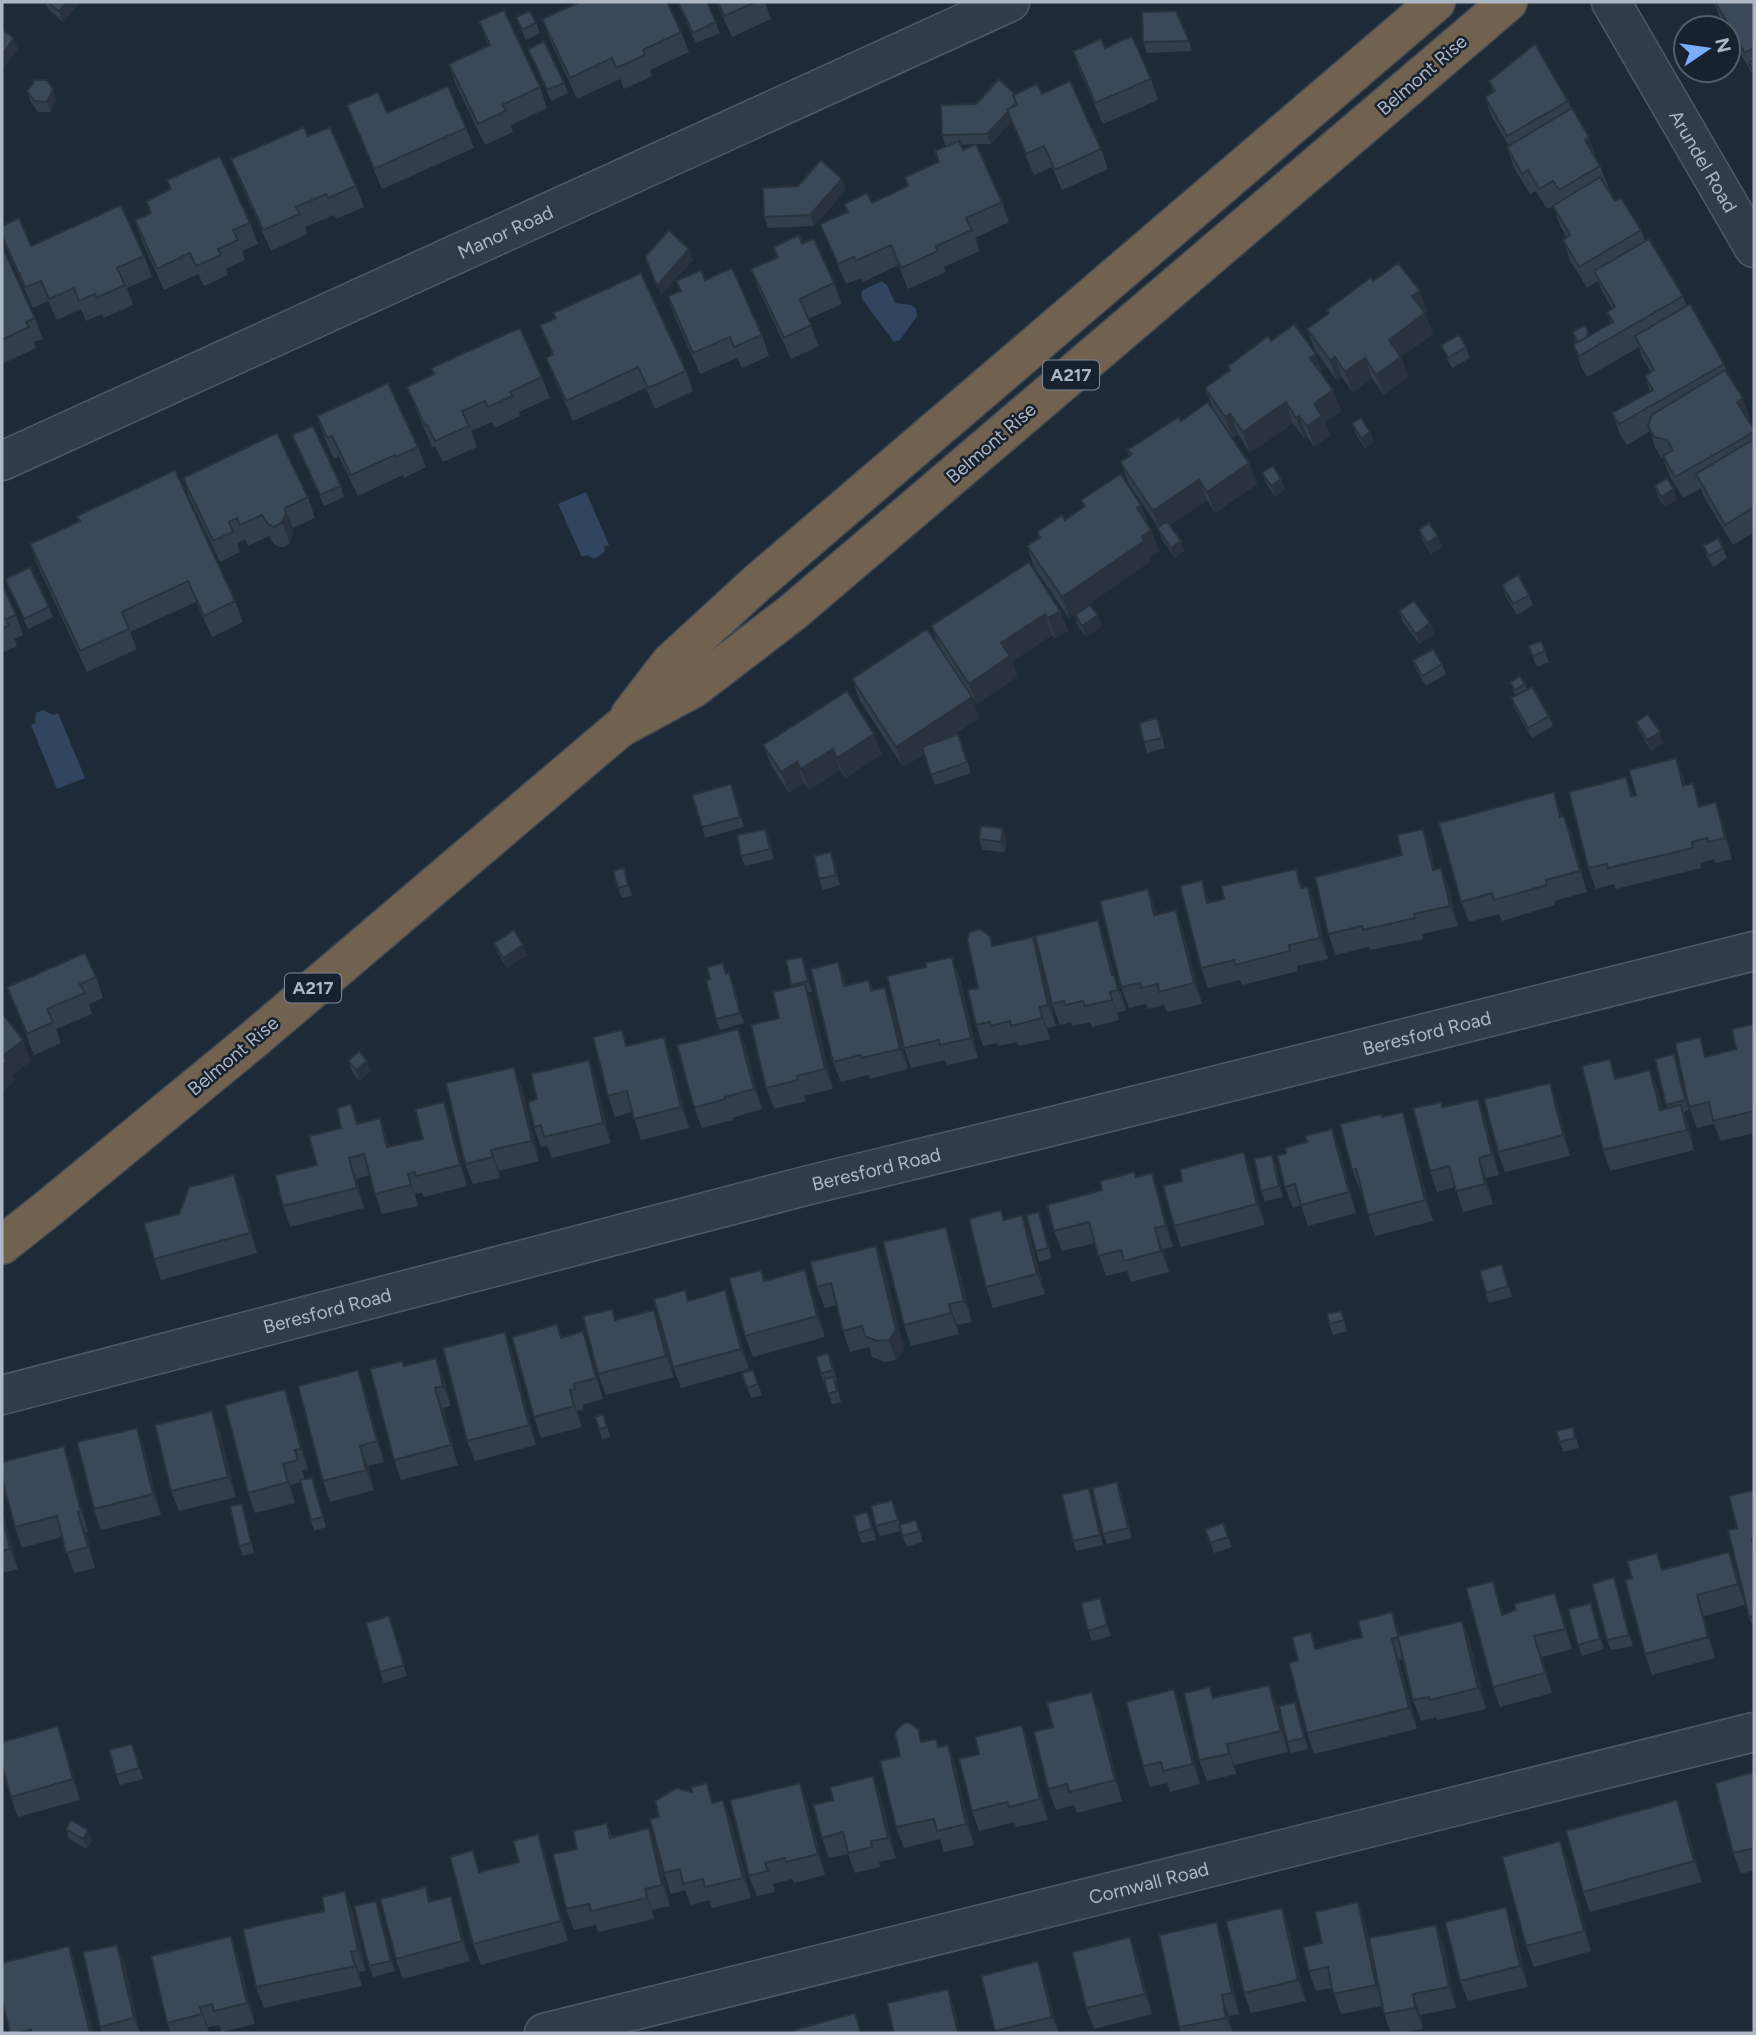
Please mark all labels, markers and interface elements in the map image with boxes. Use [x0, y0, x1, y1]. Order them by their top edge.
north arrow [1672, 14, 1742, 84]
street label: Belmont Rise [1372, 30, 1472, 120]
text: N [1710, 36, 1736, 55]
street label: Arundel Road [1665, 106, 1742, 216]
street label: Manor Road [454, 200, 557, 264]
road number: A217 [1043, 360, 1099, 390]
street label: Belmont Rise [941, 398, 1041, 488]
road number: A217 [285, 973, 341, 1002]
street label: Beresford Road [1360, 1006, 1493, 1060]
street label: Belmont Rise [183, 1011, 283, 1101]
street label: Beresford Road [809, 1142, 943, 1195]
street label: Beresford Road [261, 1283, 394, 1338]
street label: Cornwall Road [1086, 1857, 1211, 1909]

